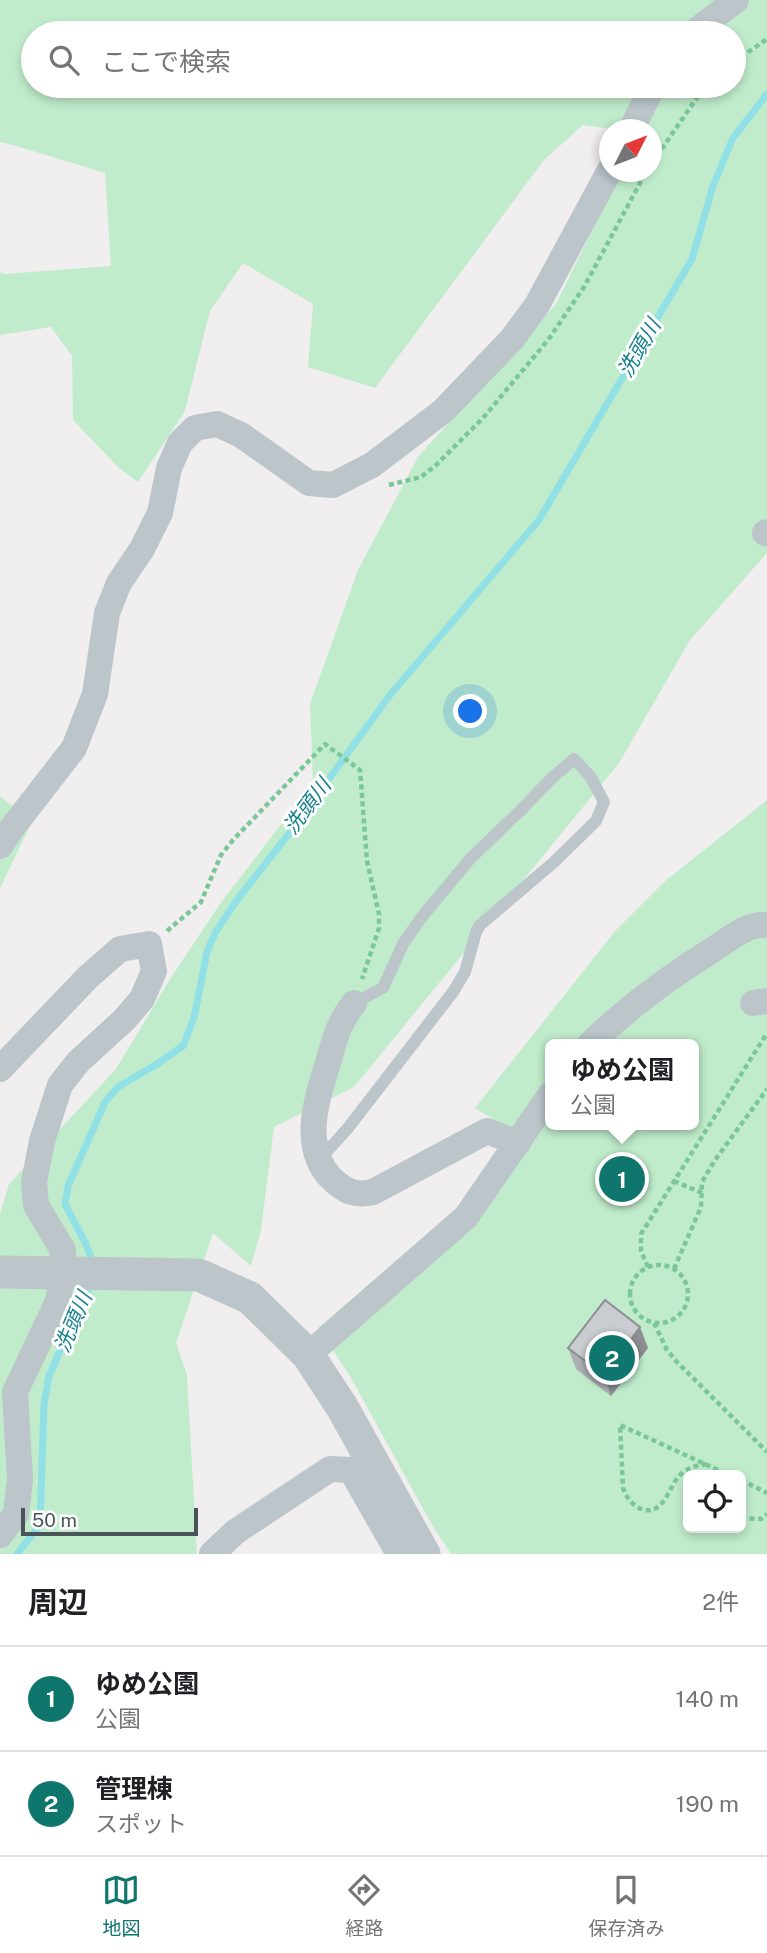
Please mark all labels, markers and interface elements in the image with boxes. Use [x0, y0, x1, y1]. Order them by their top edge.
search box [21, 21, 746, 98]
icon: search [45, 41, 83, 79]
text: ここで検索 [101, 46, 231, 77]
north arrow [599, 119, 662, 182]
water label: 洗頭川 [612, 313, 667, 382]
your location [453, 694, 487, 728]
water label: 洗頭川 [278, 772, 337, 839]
popup [545, 1039, 699, 1130]
text: ゆめ公園 [570, 1054, 674, 1085]
text: 公園 [570, 1091, 616, 1118]
pin: 1 [599, 1153, 645, 1205]
water label: 洗頭川 [49, 1286, 98, 1356]
pin: 2 [589, 1332, 635, 1384]
map controls [683, 1470, 746, 1533]
button: locate [683, 1470, 746, 1533]
scale bar [21, 1505, 198, 1537]
text: 50 m [32, 1509, 77, 1531]
text: 周辺 [28, 1584, 88, 1620]
text: 2件 [702, 1588, 739, 1615]
text: ゆめ公園 [95, 1668, 199, 1699]
text: 1 [46, 1685, 56, 1712]
text: 140 m [676, 1685, 739, 1712]
text: 公園 [95, 1705, 141, 1732]
text: 管理棟 [95, 1773, 173, 1804]
text: 2 [44, 1790, 58, 1817]
text: 190 m [676, 1790, 739, 1817]
text: スポット [95, 1810, 187, 1837]
tab: 地図 [102, 1871, 141, 1940]
tab: 経路 [345, 1871, 384, 1940]
tab: 保存済み [588, 1871, 665, 1940]

